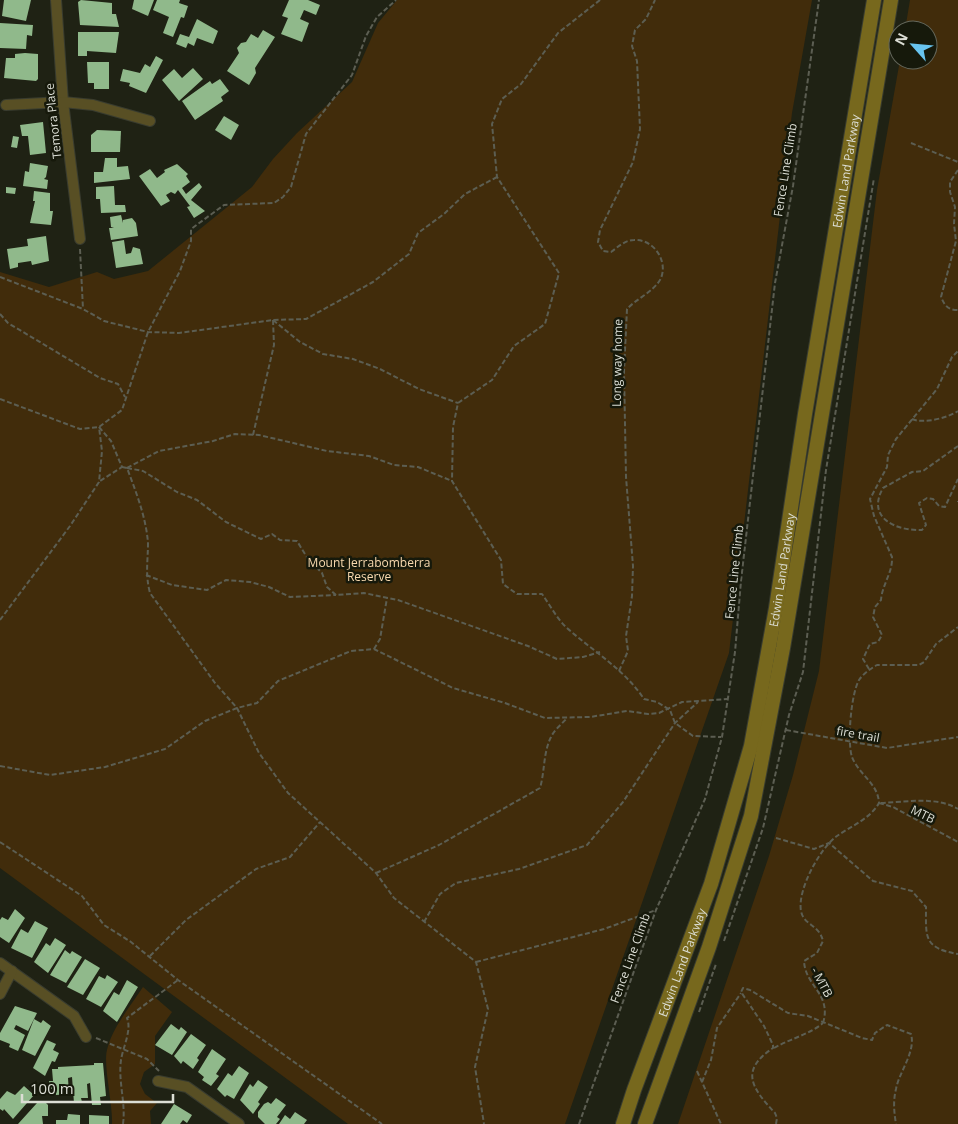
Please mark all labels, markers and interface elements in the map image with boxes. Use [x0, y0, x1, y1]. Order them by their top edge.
north arrow [888, 20, 938, 70]
text: N [890, 29, 912, 48]
street label: Temora Place [41, 82, 65, 160]
street label: Edwin Land Parkway [828, 112, 863, 229]
street label: Fence Line Climb [769, 122, 801, 218]
street label: Long way home [608, 319, 626, 407]
street label: Edwin Land Parkway [764, 511, 799, 628]
street label: Fence Line Climb [721, 524, 747, 620]
park label: Mount Jerrabomberra Reserve [308, 554, 430, 585]
street label: fire trail [835, 722, 881, 746]
street label: MTB [908, 801, 938, 827]
street label: Edwin Land Parkway [654, 905, 710, 1019]
street label: Fence Line Climb [606, 911, 654, 1005]
street label: - MTB [807, 964, 837, 1000]
scale bar [22, 1072, 174, 1104]
text: 100 m [30, 1078, 74, 1098]

